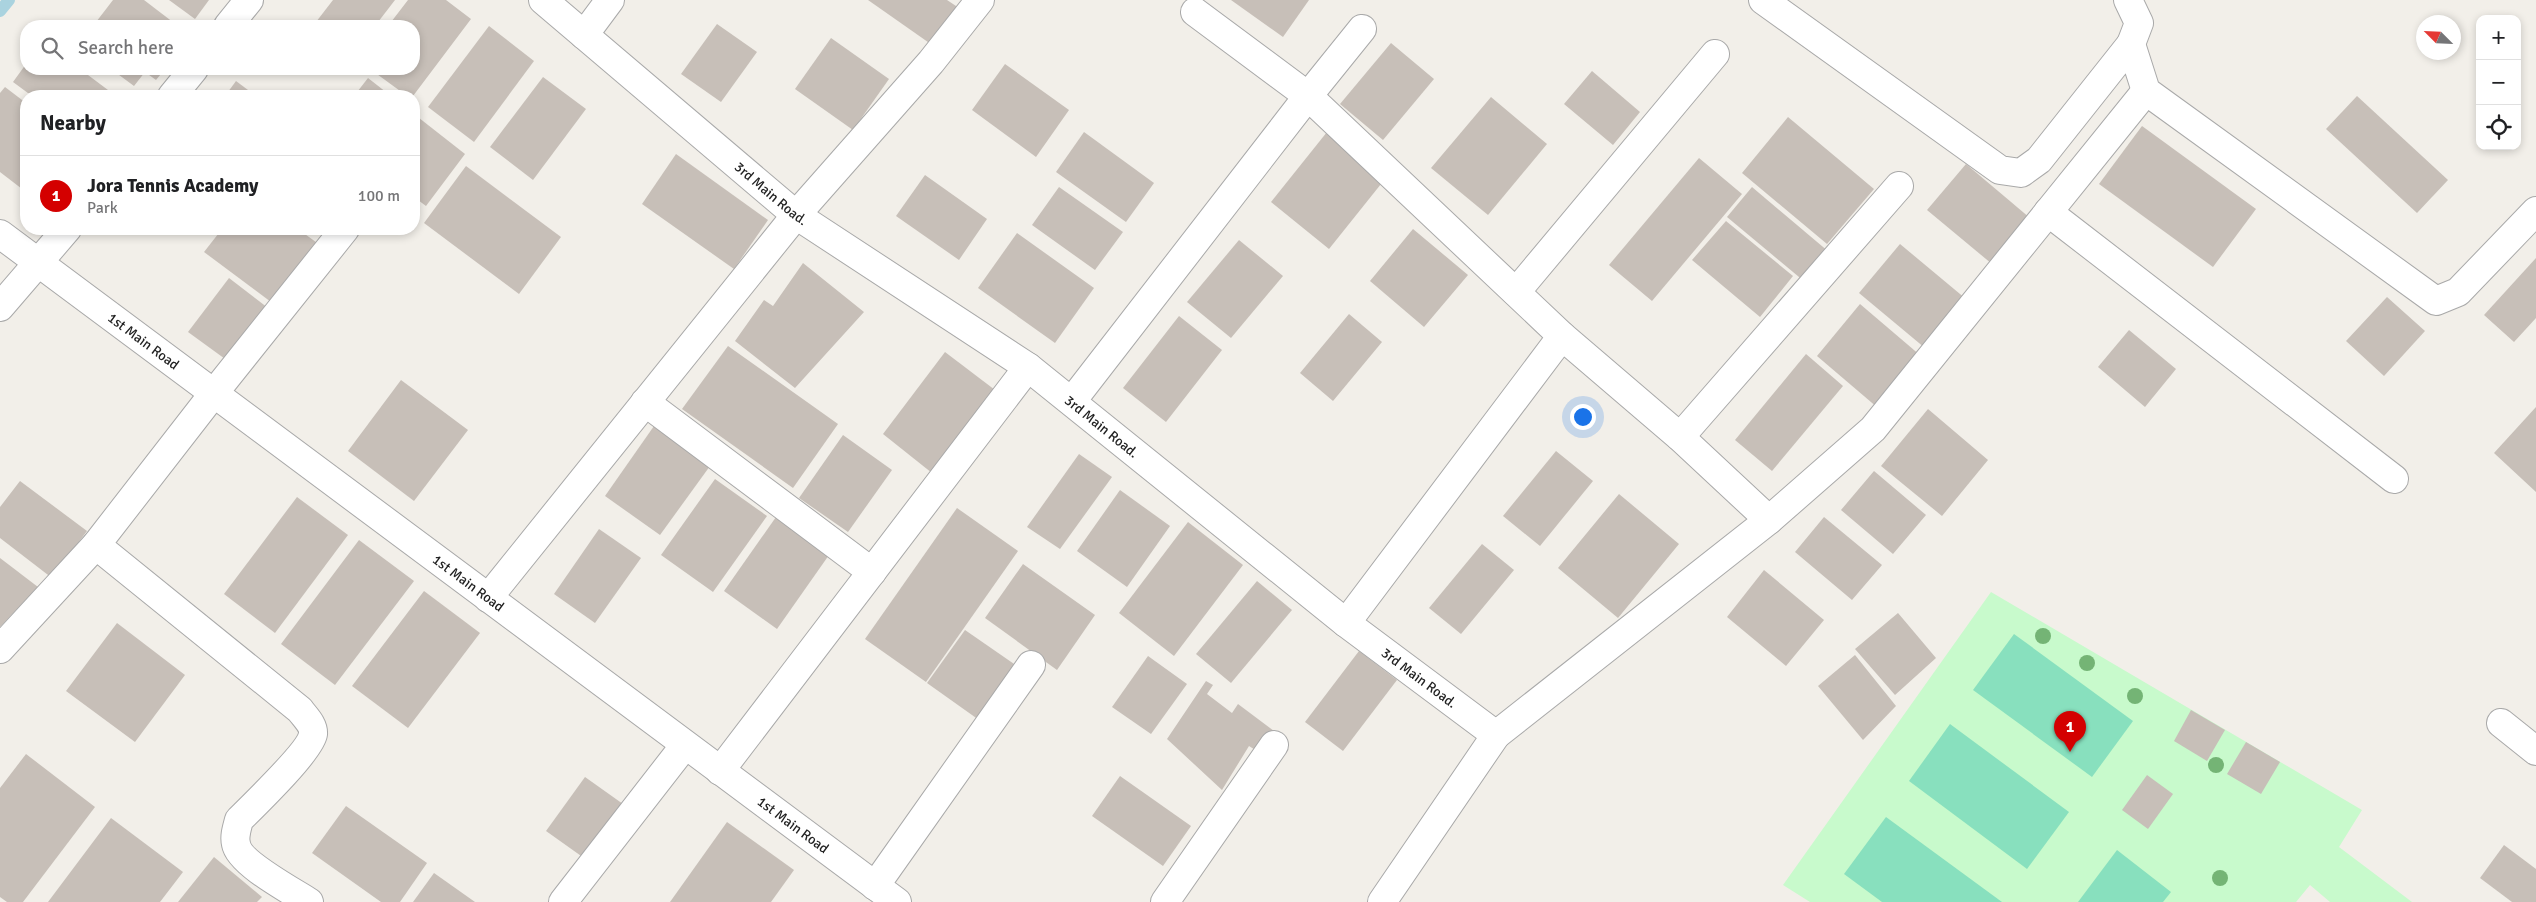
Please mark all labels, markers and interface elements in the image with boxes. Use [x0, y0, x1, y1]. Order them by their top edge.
north arrow [2416, 15, 2461, 60]
map controls [2476, 15, 2521, 150]
button: + [2476, 15, 2521, 60]
search box [20, 20, 420, 75]
icon: search [38, 34, 66, 62]
text: Search here [78, 36, 174, 60]
button: − [2476, 60, 2521, 105]
button: locate [2476, 105, 2521, 150]
text: Nearby [40, 110, 106, 136]
street label: 3rd Main Road. [731, 158, 811, 229]
text: Jora Tennis Academy [87, 174, 259, 198]
text: 1 [52, 186, 60, 206]
text: 100 m [358, 186, 400, 206]
text: Park [87, 198, 118, 218]
street label: 1st Main Road [105, 309, 183, 373]
street label: 3rd Main Road. [1061, 392, 1142, 461]
your location [1570, 404, 1596, 430]
street label: 1st Main Road [429, 551, 507, 615]
street label: 3rd Main Road. [1378, 644, 1460, 711]
pin: 1 [2054, 711, 2086, 752]
street label: 1st Main Road [754, 793, 832, 857]

